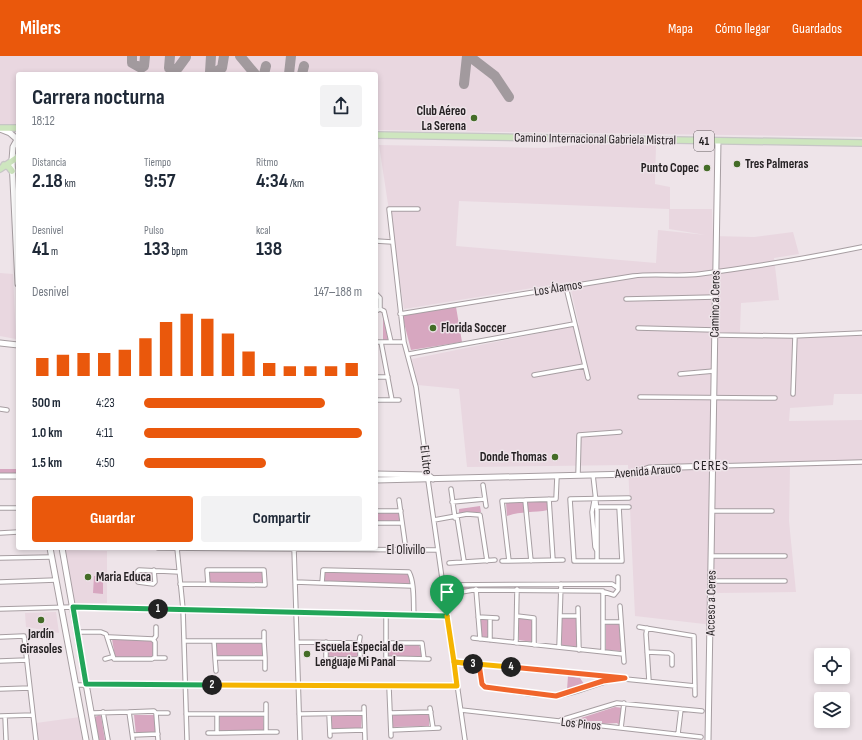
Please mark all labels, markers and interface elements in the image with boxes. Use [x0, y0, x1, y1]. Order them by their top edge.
text: Milers [20, 17, 61, 40]
text: Mapa [668, 20, 693, 37]
text: Cómo llegar [715, 20, 770, 37]
text: Guardados [792, 20, 842, 37]
text: Carrera nocturna [32, 84, 165, 111]
button: share [320, 85, 362, 127]
place label: Club Aéreo La Serena [416, 103, 466, 134]
text: 18:12 [32, 113, 55, 129]
marker: Club Aéreo La Serena [469, 113, 479, 123]
street label: Camino Internacional Gabriela Mistral [514, 130, 676, 148]
road number: 41 [694, 131, 714, 151]
text: Distancia [32, 156, 66, 169]
text: Tiempo [144, 156, 171, 169]
text: Ritmo [256, 156, 278, 169]
place label: Tres Palmeras [745, 156, 808, 172]
marker: Tres Palmeras [732, 159, 742, 169]
place label: Punto Copec [641, 160, 700, 176]
marker: Punto Copec [702, 163, 712, 173]
text: 2.18 [32, 169, 63, 193]
text: 9:57 [144, 169, 175, 193]
text: 4:34 [256, 169, 288, 193]
text: km [63, 177, 76, 190]
text: /km [288, 177, 304, 190]
text: Desnivel [32, 224, 63, 237]
text: Pulso [144, 224, 164, 237]
text: kcal [256, 224, 271, 237]
text: 41 [32, 237, 49, 261]
text: 133 [144, 237, 170, 261]
text: 138 [256, 237, 282, 261]
text: m [49, 245, 58, 258]
text: bpm [170, 245, 188, 258]
street label: Camino a Ceres [706, 270, 724, 338]
street label: Los Álamos [533, 276, 583, 300]
text: Desnivel [32, 284, 69, 300]
text: 147–188 m [314, 284, 362, 300]
place label: Florida Soccer [441, 320, 506, 336]
marker: Florida Soccer [428, 323, 438, 333]
text: 500 m [32, 395, 61, 411]
text: 4:23 [96, 395, 115, 411]
text: 1.0 km [32, 425, 62, 441]
text: 4:11 [96, 425, 113, 441]
street label: El Litre [416, 444, 436, 476]
place label: Donde Thomas [480, 449, 547, 465]
marker: Donde Thomas [550, 452, 560, 462]
text: 1.5 km [32, 455, 62, 471]
text: 4:50 [96, 455, 115, 471]
district label: CERES [693, 457, 729, 474]
street label: Avenida Arauco [613, 460, 682, 482]
button: Guardar [32, 496, 193, 542]
button: Compartir [201, 496, 362, 542]
street label: El Olivillo [386, 542, 426, 558]
place label: Maria Educa [96, 569, 151, 585]
street label: Acceso a Ceres [702, 570, 720, 637]
marker: Maria Educa [83, 572, 93, 582]
pin [430, 575, 464, 616]
icon: arrive [436, 581, 458, 603]
pin: 1 [148, 599, 168, 619]
text: 1 [156, 602, 160, 615]
marker: Jardín Girasoles [36, 615, 46, 625]
place label: Jardín Girasoles [20, 626, 62, 657]
place label: Escuela Especial de Lenguaje Mi Panal [315, 639, 404, 670]
map controls [814, 648, 850, 728]
button: locate [814, 648, 850, 684]
marker: Escuela Especial de Lenguaje Mi Panal [302, 649, 312, 659]
pin: 3 [463, 654, 483, 674]
text: 3 [471, 657, 475, 670]
pin: 4 [501, 657, 521, 677]
text: 4 [508, 660, 514, 673]
pin: 2 [202, 675, 222, 695]
text: 2 [210, 678, 214, 691]
button: layers [814, 692, 850, 728]
street label: Los Pinos [560, 714, 602, 734]

